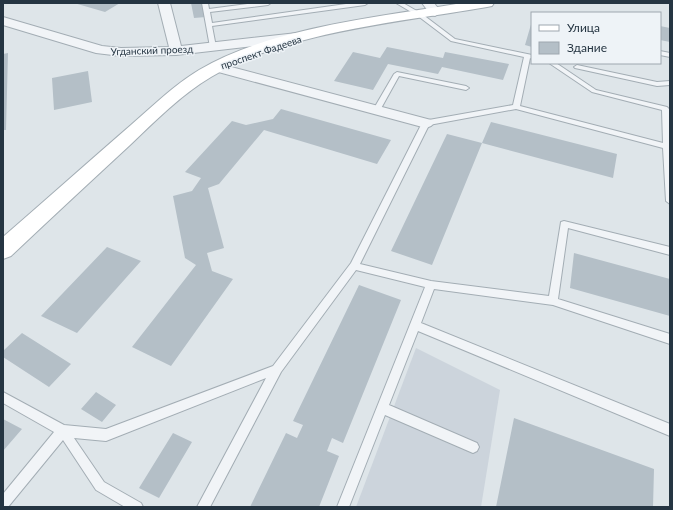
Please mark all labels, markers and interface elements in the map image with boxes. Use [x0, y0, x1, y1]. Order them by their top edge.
legend [531, 12, 661, 64]
text: Улица [567, 20, 600, 35]
street label: проспект Фадеева [219, 33, 303, 71]
text: Здание [567, 40, 607, 55]
street label: Угданский проезд [110, 43, 194, 57]

